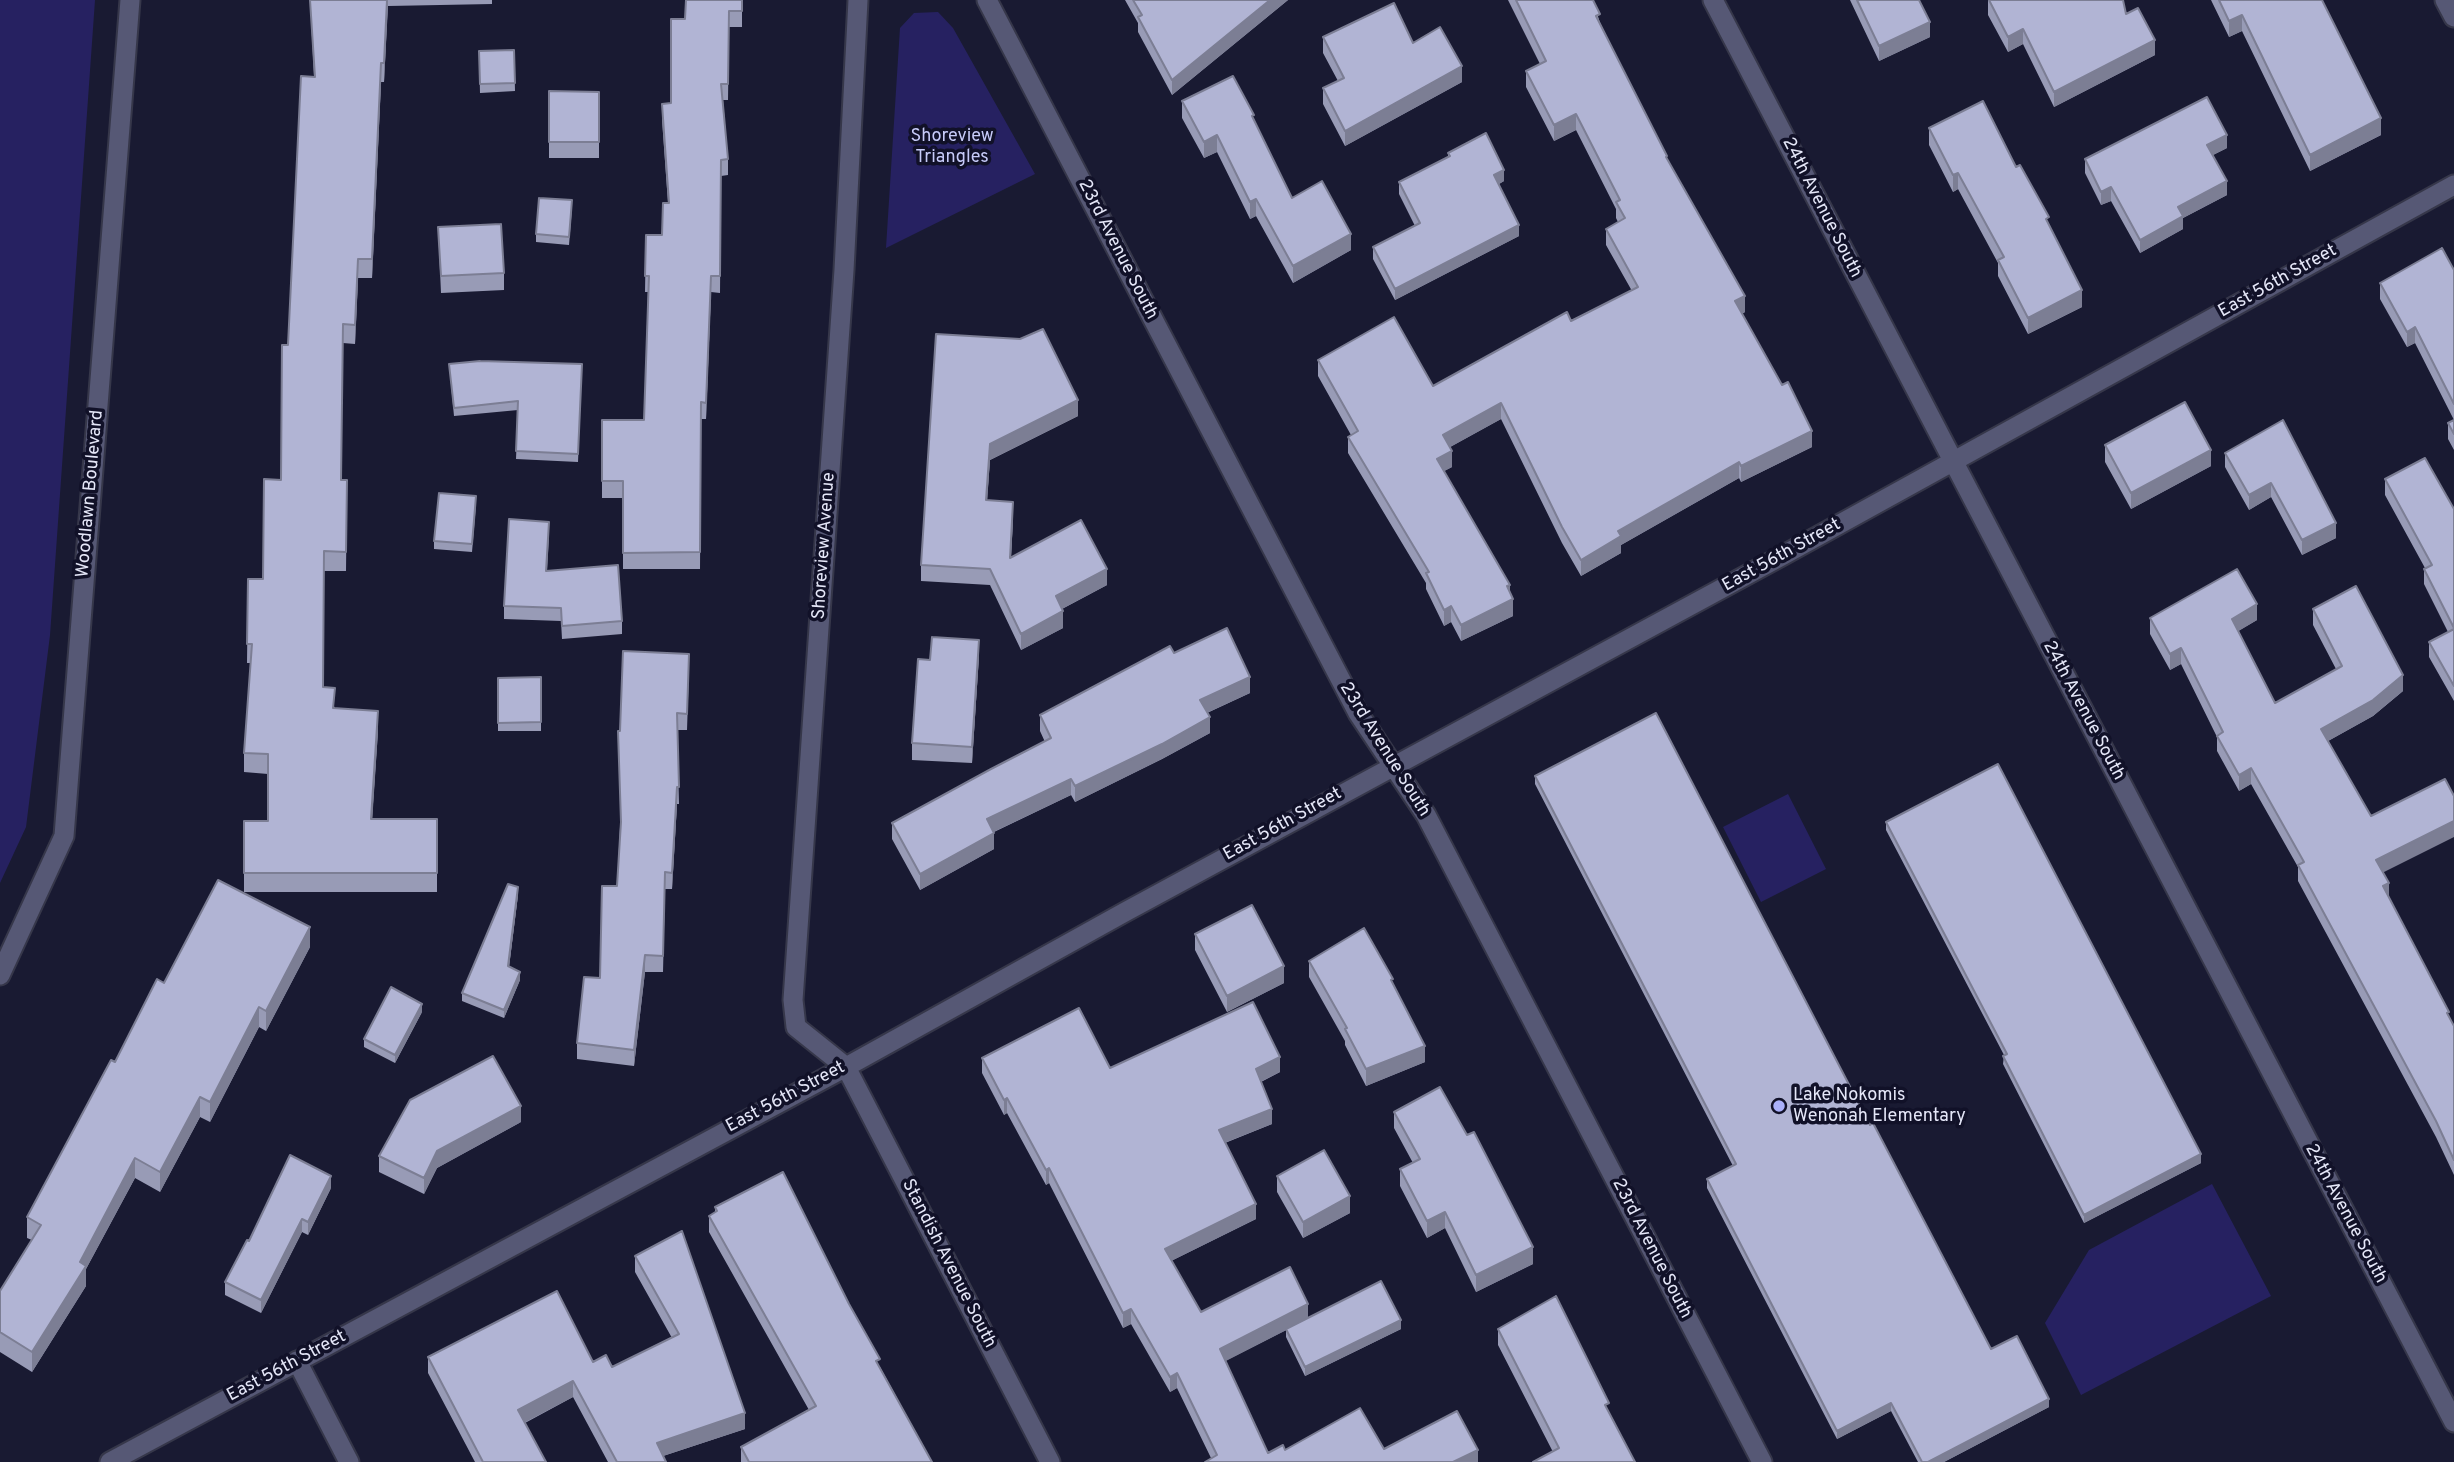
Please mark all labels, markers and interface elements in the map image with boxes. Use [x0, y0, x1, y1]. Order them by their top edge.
park label: Shoreview Triangles [910, 126, 994, 168]
street label: 24th Avenue South [1776, 134, 1866, 282]
street label: 23rd Avenue South [1072, 176, 1162, 324]
street label: East 56th Street [2215, 241, 2341, 323]
street label: Woodlawn Boulevard [73, 409, 109, 579]
street label: Shoreview Avenue [809, 472, 841, 620]
street label: East 56th Street [1719, 515, 1845, 597]
street label: 24th Avenue South [2037, 638, 2129, 784]
street label: 23rd Avenue South [1334, 679, 1434, 821]
street label: East 56th Street [1220, 784, 1346, 866]
street label: East 56th Street [723, 1058, 849, 1138]
place label: Lake Nokomis Wenonah Elementary [1793, 1085, 1966, 1128]
marker: Lake Nokomis Wenonah Elementary [1771, 1098, 1787, 1114]
street label: 24th Avenue South [2299, 1141, 2391, 1287]
street label: 23rd Avenue South [1606, 1175, 1696, 1323]
street label: Standish Avenue South [896, 1176, 1000, 1352]
street label: East 56th Street [224, 1327, 350, 1407]

